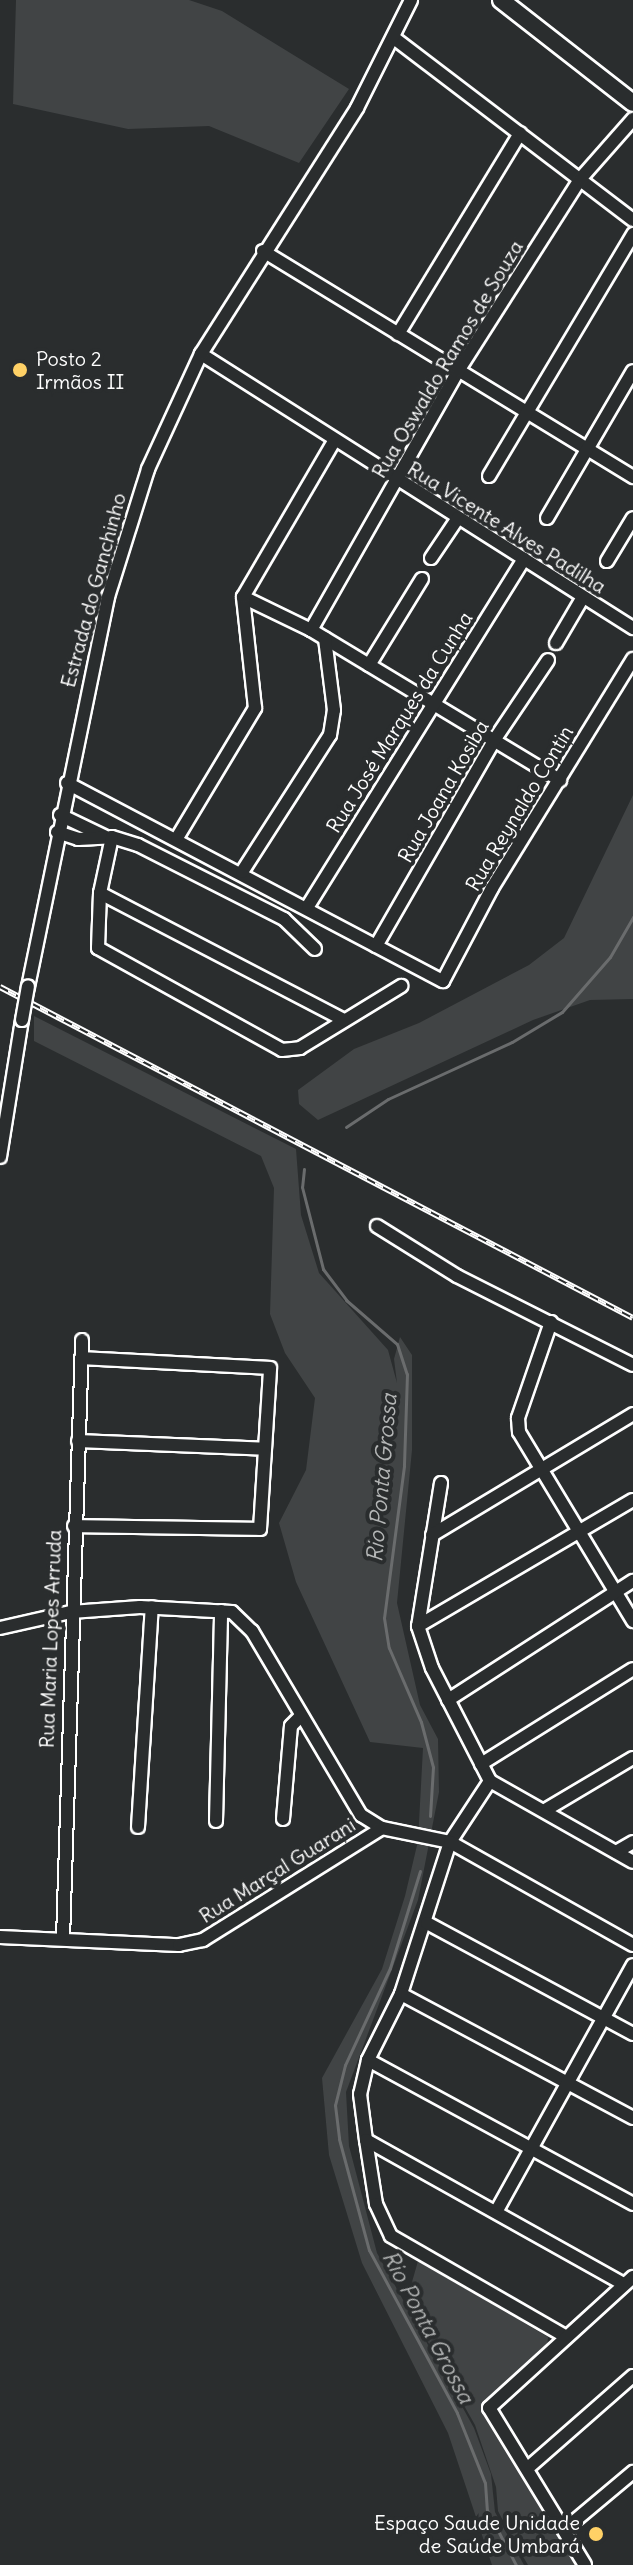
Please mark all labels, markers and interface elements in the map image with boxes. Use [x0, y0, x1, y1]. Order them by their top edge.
street label: Rua Oswaldo Ramos de Souza [366, 236, 528, 482]
place label: Posto 2 Irmãos II [36, 346, 124, 393]
marker: Posto 2 Irmãos II [11, 361, 29, 379]
street label: Rua Vicente Alves Padilha [403, 456, 611, 598]
street label: Estrada do Ganchinho [55, 490, 131, 690]
street label: Rua José Marques da Cunha [321, 607, 477, 837]
street label: Rua Joana Kosiba [393, 716, 493, 866]
street label: Rua Reynaldo Contin [460, 721, 578, 895]
water label: Rio Ponta Grossa [361, 1393, 403, 1563]
street label: Rua Maria Lopes Arruda [34, 1529, 66, 1749]
street label: Rua Marçal Guarani [195, 1812, 359, 1928]
water label: Rio Ponta Grossa [377, 2246, 479, 2408]
place label: Espaço Saude Unidade de Saúde Umbará [374, 2510, 580, 2557]
marker: Espaço Saude Unidade de Saúde Umbará [587, 2525, 605, 2543]

